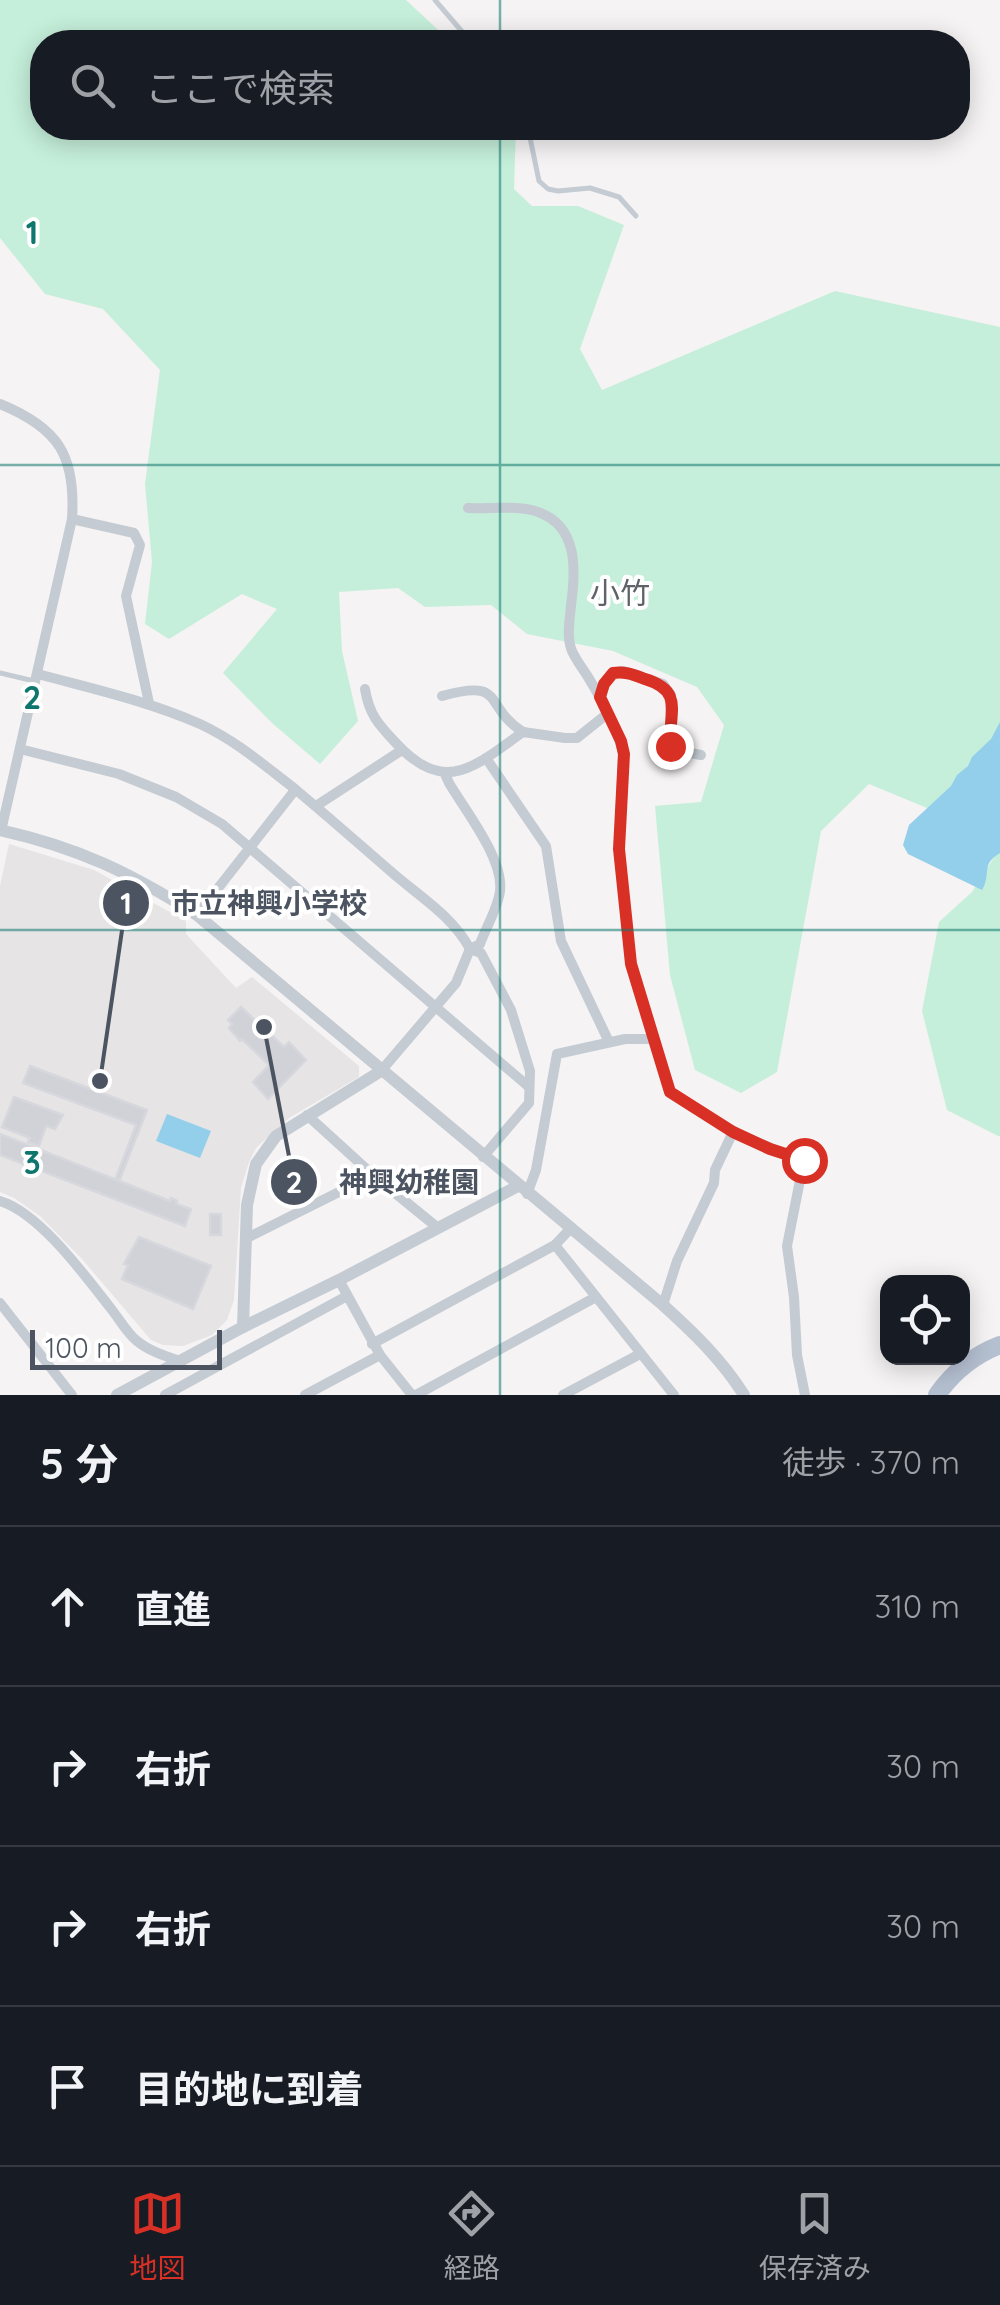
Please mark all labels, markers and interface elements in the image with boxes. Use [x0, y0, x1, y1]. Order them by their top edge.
search box [30, 30, 970, 140]
icon: search [65, 58, 120, 113]
text: ここで検索 [145, 64, 335, 112]
text: 1 [26, 212, 38, 252]
district label: 小竹 [590, 574, 650, 612]
text: 2 [23, 677, 41, 717]
route end [648, 724, 694, 770]
callout: 市立神興小学校 [101, 874, 387, 932]
text: 1 [120, 884, 132, 922]
text: 市立神興小学校 [171, 885, 367, 920]
route start [782, 1138, 828, 1184]
text: 3 [23, 1142, 41, 1182]
callout: 神興幼稚園 [269, 1153, 499, 1211]
text: 2 [285, 1163, 303, 1201]
text: 神興幼稚園 [339, 1164, 479, 1199]
map controls [880, 1275, 970, 1365]
button: locate [880, 1275, 970, 1365]
scale bar [30, 1325, 222, 1370]
text: 100 m [45, 1330, 122, 1365]
text: 5 分 [40, 1437, 118, 1490]
text: 徒歩 · 370 m [782, 1442, 960, 1482]
icon: ahead [40, 1579, 95, 1634]
text: 直進 [135, 1585, 211, 1633]
text: 310 m [874, 1586, 960, 1626]
icon: right [40, 1739, 95, 1794]
text: 右折 [135, 1745, 211, 1793]
text: 30 m [886, 1746, 960, 1786]
icon: right [40, 1899, 95, 1954]
text: 右折 [135, 1905, 211, 1953]
text: 30 m [886, 1906, 960, 1946]
icon: arrive [40, 2059, 95, 2114]
text: 目的地に到着 [135, 2065, 363, 2113]
tab: 地図 [129, 2186, 185, 2286]
tab: 経路 [444, 2186, 500, 2286]
tab: 保存済み [759, 2186, 871, 2286]

